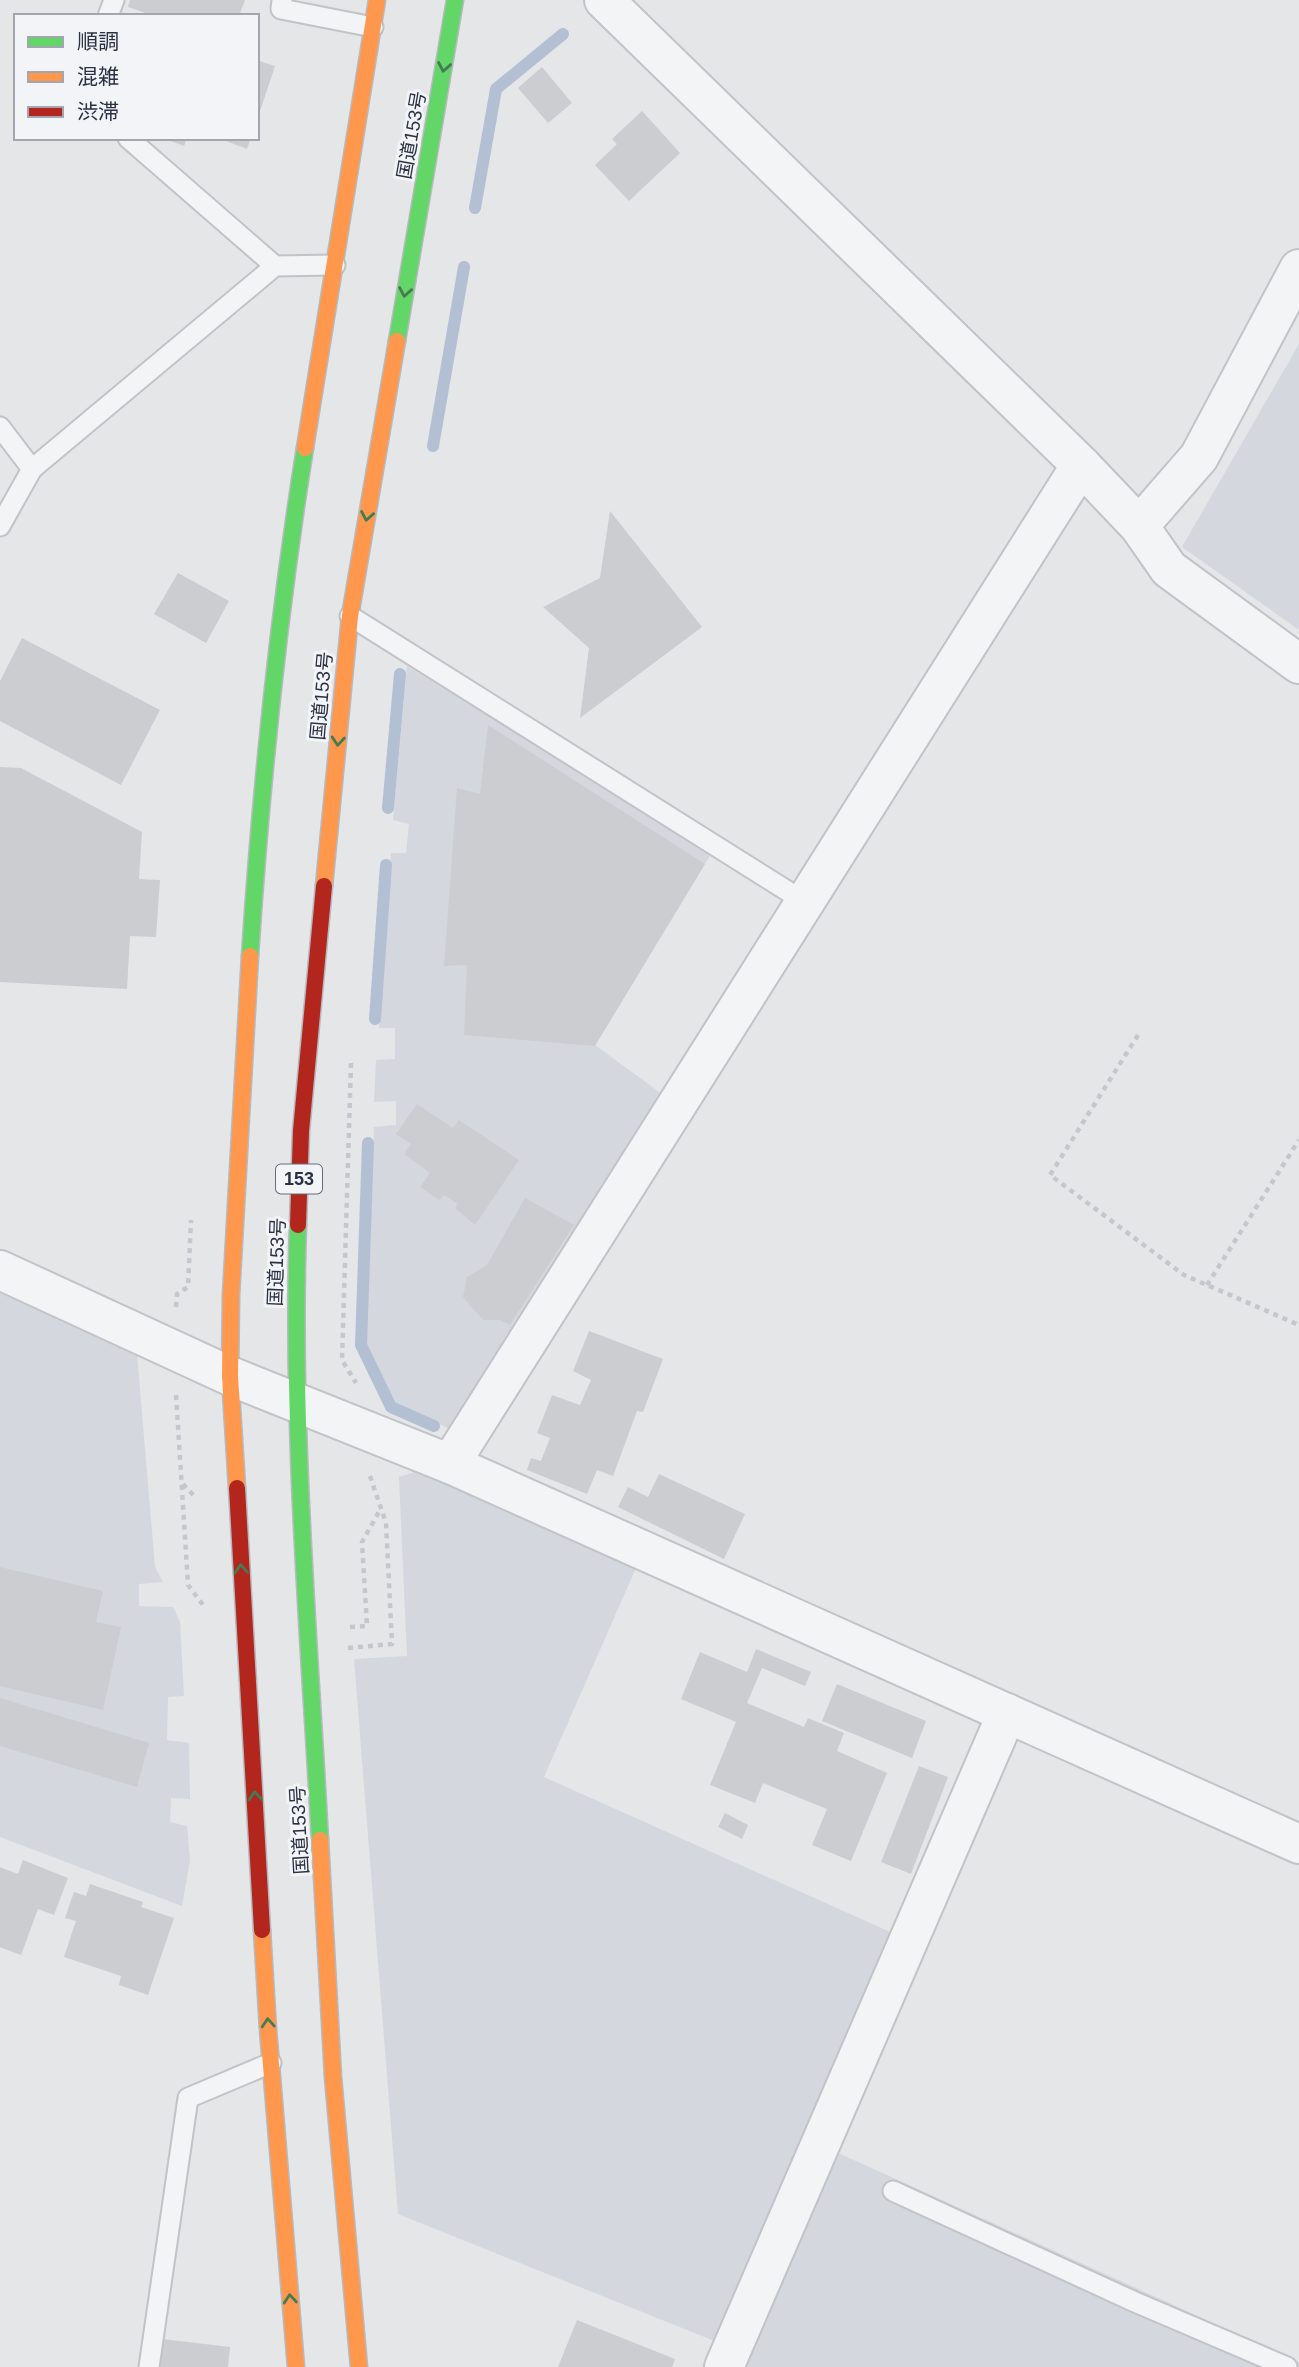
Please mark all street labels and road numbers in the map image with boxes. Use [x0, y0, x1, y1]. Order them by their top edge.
street label: 国道153号 [393, 90, 430, 181]
street label: 国道153号 [307, 651, 336, 741]
road number: 153 [276, 1164, 322, 1194]
street label: 国道153号 [264, 1217, 289, 1307]
street label: 国道153号 [287, 1785, 312, 1875]

